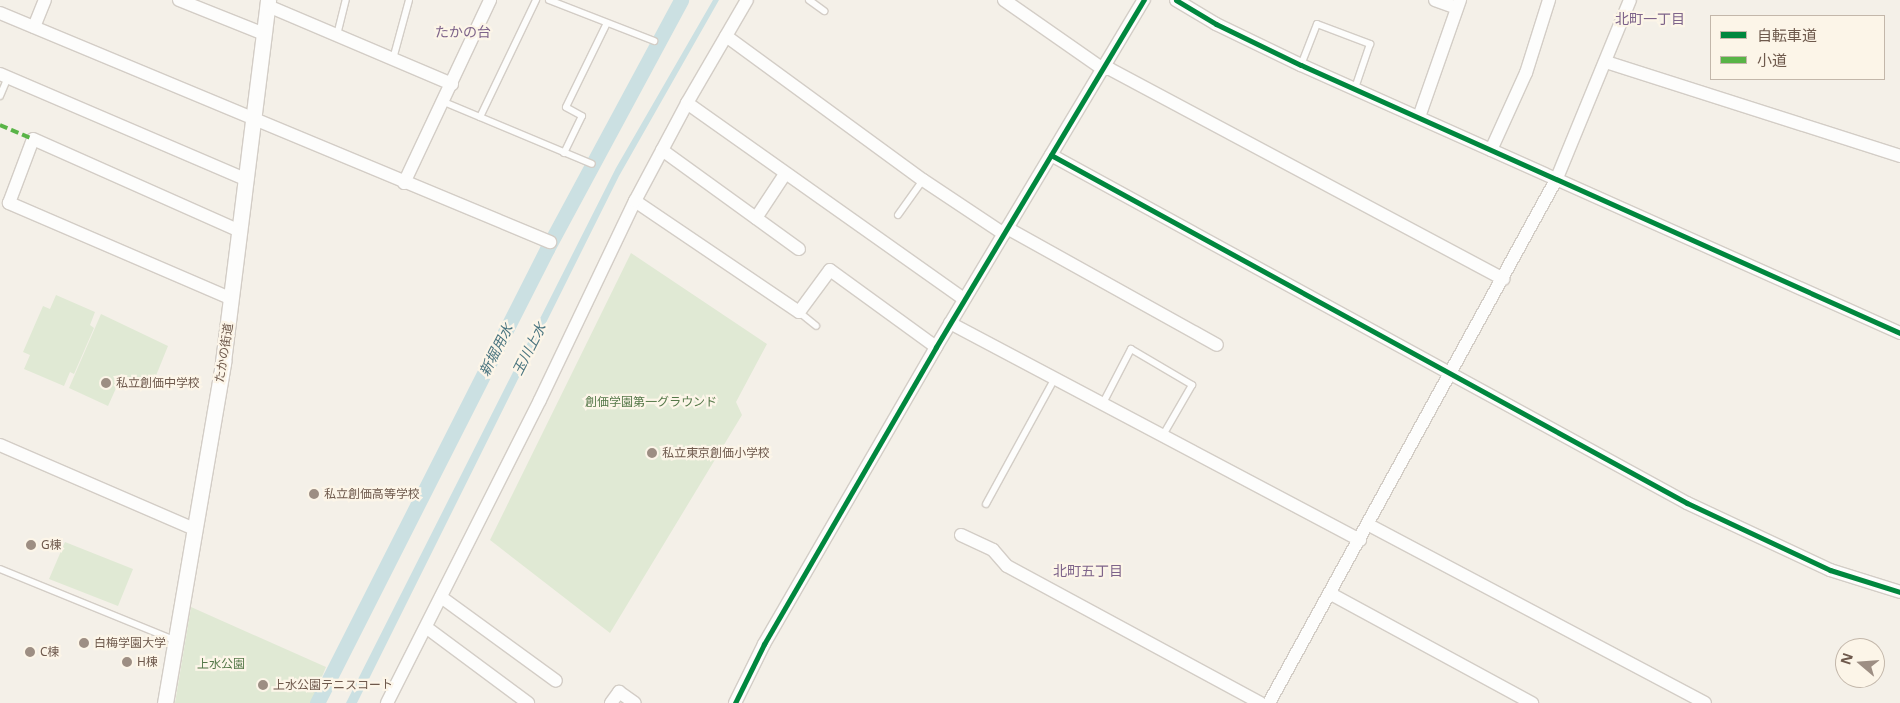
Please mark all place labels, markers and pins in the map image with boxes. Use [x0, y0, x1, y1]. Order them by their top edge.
place label: 私立創価中学校 [116, 376, 200, 390]
marker: 私立創価中学校 [100, 377, 112, 389]
place label: 私立東京創価小学校 [662, 446, 770, 460]
marker: 私立東京創価小学校 [646, 447, 658, 459]
place label: 私立創価高等学校 [324, 487, 420, 501]
marker: 私立創価高等学校 [308, 488, 320, 500]
place label: G棟 [41, 538, 62, 552]
marker: G棟 [25, 539, 37, 551]
place label: 白梅学園大学 [94, 636, 166, 650]
marker: 白梅学園大学 [78, 637, 90, 649]
place label: C棟 [40, 645, 60, 659]
marker: C棟 [24, 646, 36, 658]
place label: H棟 [137, 655, 158, 669]
marker: H棟 [121, 656, 133, 668]
place label: 上水公園テニスコート [273, 678, 393, 692]
marker: 上水公園テニスコート [257, 679, 269, 691]

